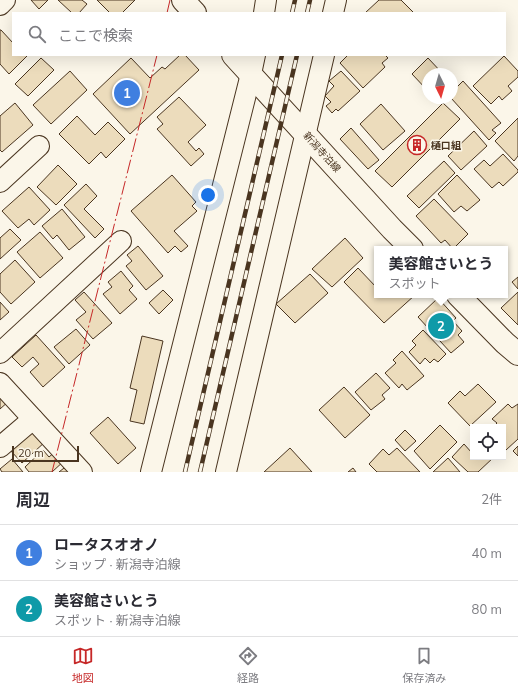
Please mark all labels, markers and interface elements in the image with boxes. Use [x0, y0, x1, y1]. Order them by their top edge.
search box [12, 12, 506, 56]
icon: search [26, 23, 48, 45]
text: ここで検索 [58, 26, 133, 45]
north arrow [422, 68, 458, 104]
pin: 1 [114, 78, 140, 108]
street label: 新潟寺泊線 [300, 129, 344, 175]
building icon: 樋口組 [406, 134, 428, 156]
place label: 樋口組 [430, 139, 461, 152]
your location [198, 185, 218, 205]
popup [374, 246, 508, 298]
text: 美容館さいとう [388, 254, 494, 273]
text: スポット [388, 275, 441, 291]
pin: 2 [428, 311, 454, 341]
map controls [470, 424, 506, 460]
button: locate [470, 424, 506, 460]
scale bar [12, 444, 79, 463]
text: 20 m [18, 446, 44, 460]
text: 周辺 [16, 489, 50, 510]
text: 2件 [481, 491, 502, 507]
text: ロータスオオノ [54, 535, 159, 554]
text: 1 [25, 545, 33, 561]
text: 40 m [472, 545, 502, 561]
text: ショップ · 新潟寺泊線 [54, 556, 181, 572]
text: 美容館さいとう [54, 591, 159, 610]
text: 2 [25, 601, 33, 617]
text: 80 m [472, 601, 502, 617]
text: スポット · 新潟寺泊線 [54, 612, 181, 628]
tab: 地図 [72, 645, 94, 685]
tab: 経路 [237, 645, 259, 685]
tab: 保存済み [402, 645, 446, 685]

